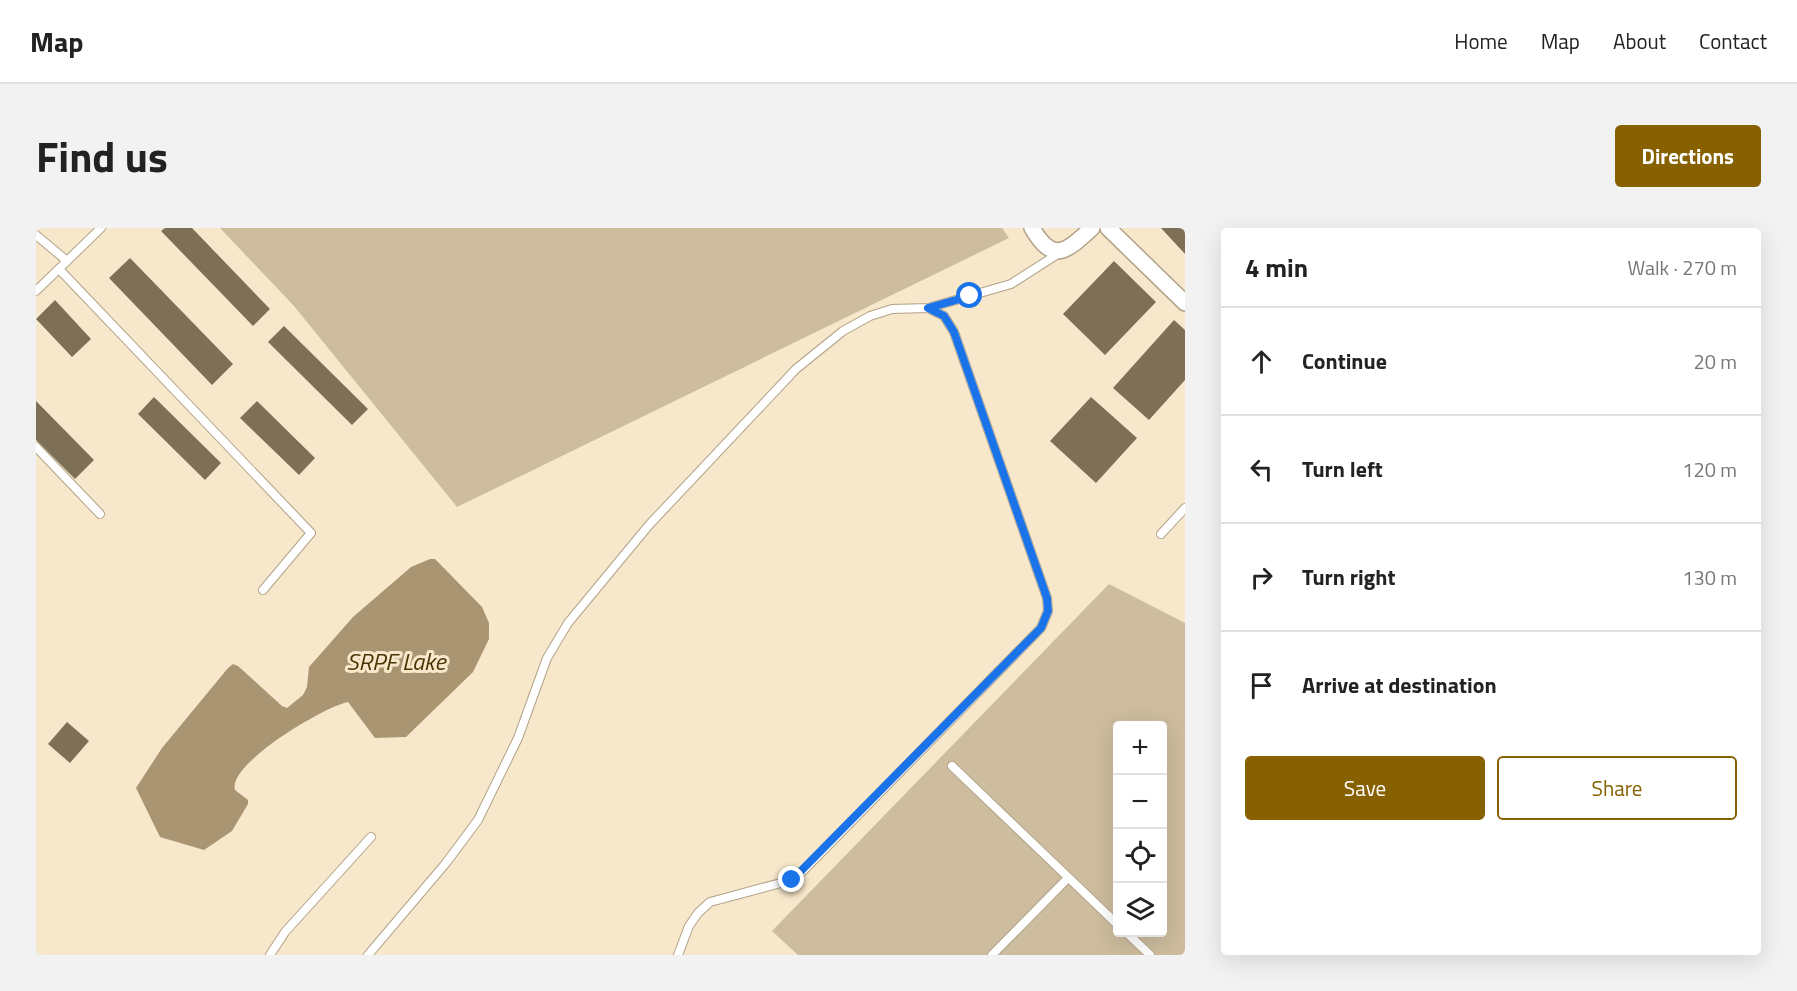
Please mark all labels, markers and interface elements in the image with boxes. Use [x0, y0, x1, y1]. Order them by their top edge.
text: Map [30, 20, 84, 63]
text: Home [1454, 25, 1508, 57]
text: Map [1541, 25, 1580, 57]
text: About [1613, 25, 1666, 57]
text: Contact [1699, 25, 1767, 57]
text: Find us [36, 124, 168, 188]
button: Directions [1615, 125, 1761, 187]
text: 4 min [1245, 248, 1308, 287]
text: Walk · 270 m [1628, 252, 1737, 283]
route start [956, 282, 982, 308]
text: Continue [1302, 344, 1387, 378]
icon: ahead [1245, 345, 1278, 378]
text: 20 m [1693, 346, 1737, 377]
text: Turn left [1302, 452, 1383, 486]
icon: left [1245, 453, 1278, 486]
text: 120 m [1682, 454, 1737, 485]
text: Turn right [1302, 560, 1396, 594]
icon: right [1245, 561, 1278, 594]
text: 130 m [1682, 562, 1737, 593]
water label: SRPF Lake [346, 643, 447, 679]
text: Arrive at destination [1302, 668, 1497, 702]
icon: arrive [1245, 669, 1278, 702]
map controls [1113, 721, 1167, 937]
button: + [1113, 721, 1167, 775]
button: Save [1245, 756, 1485, 820]
button: Share [1497, 756, 1737, 820]
button: − [1113, 775, 1167, 829]
button: locate [1113, 829, 1167, 883]
route end [778, 866, 804, 892]
button: layers [1113, 883, 1167, 937]

